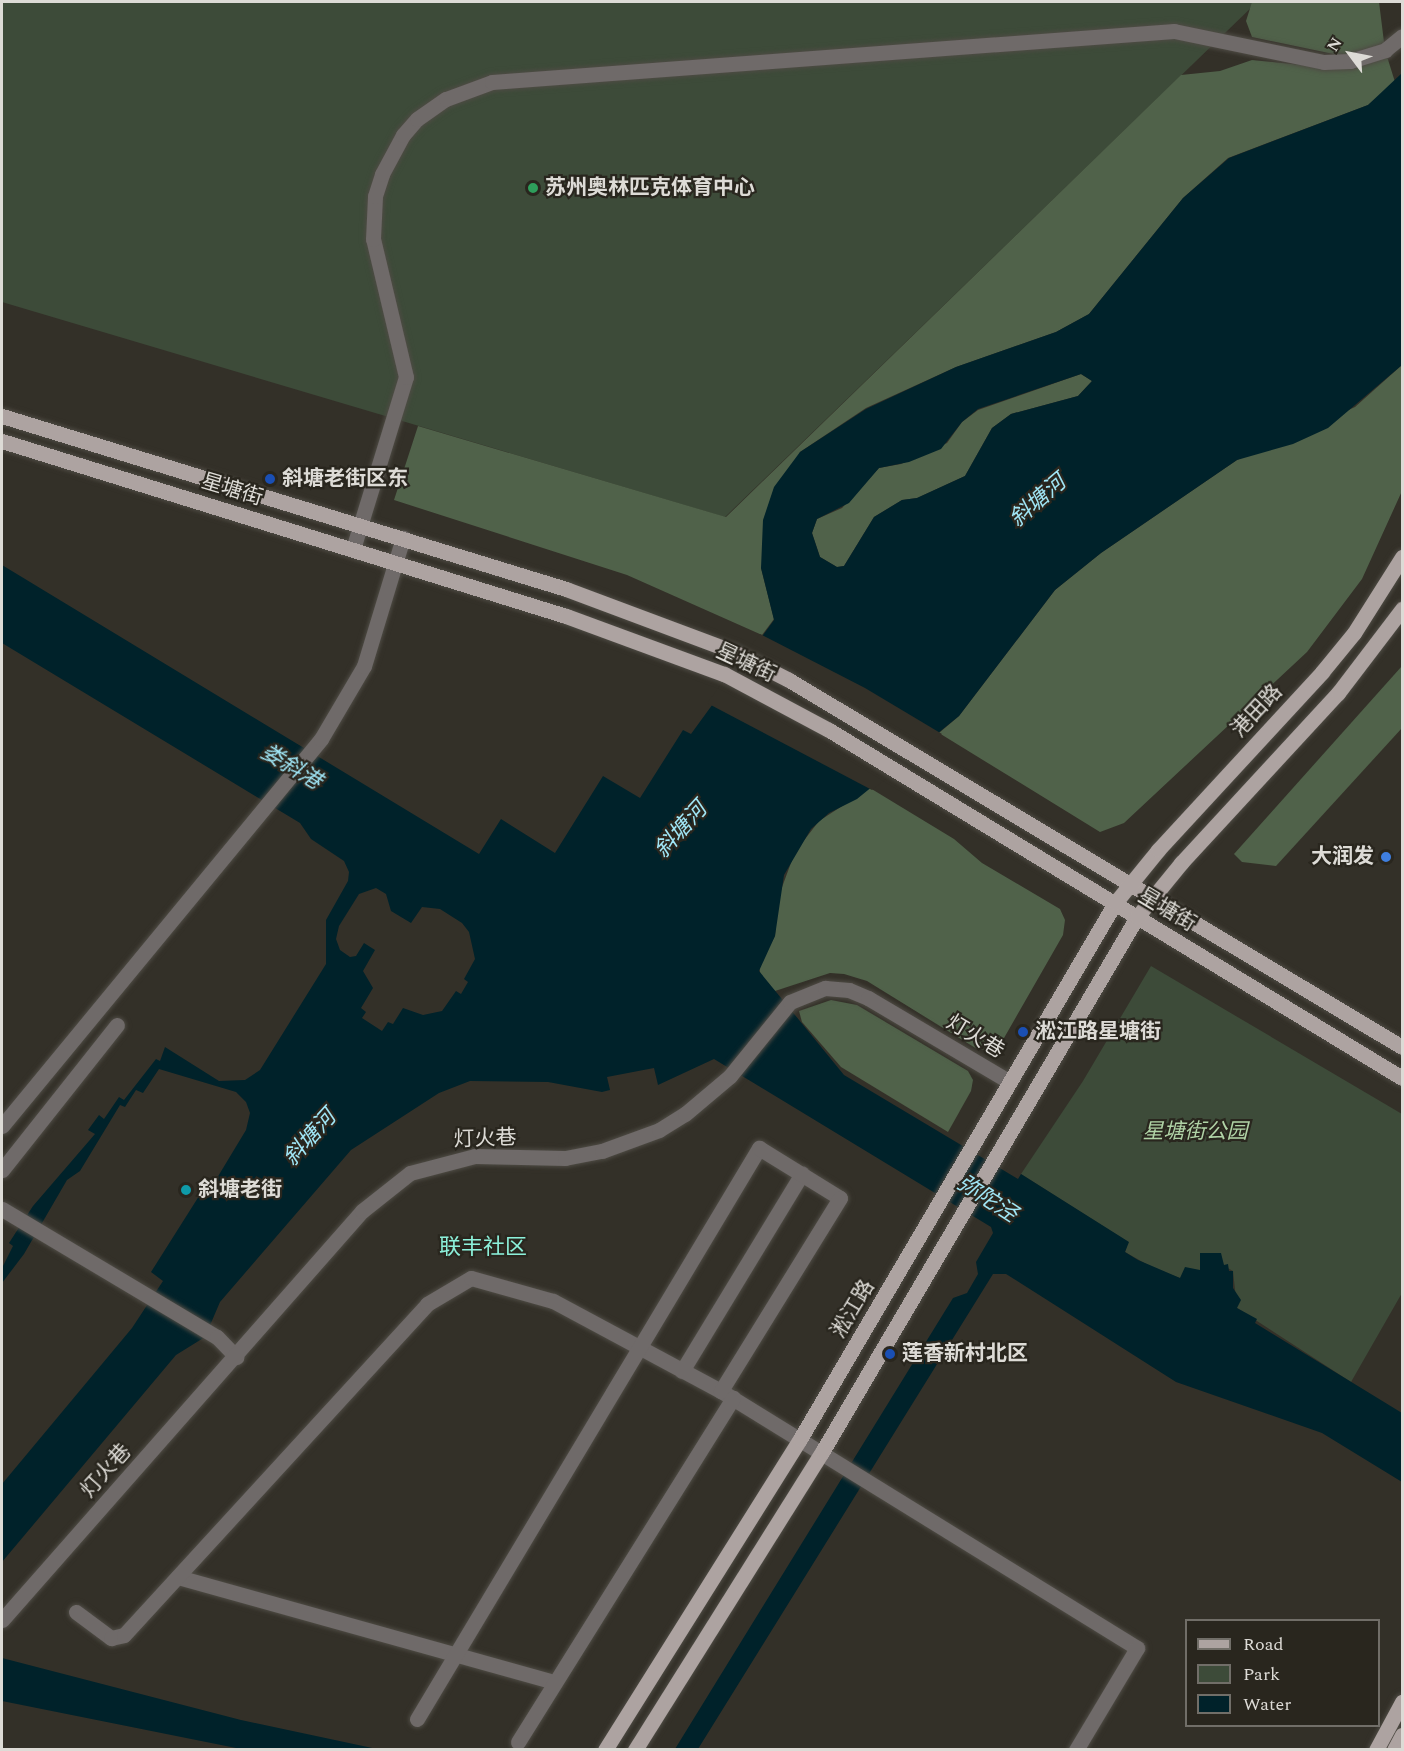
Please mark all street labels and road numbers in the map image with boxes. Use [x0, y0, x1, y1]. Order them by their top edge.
street label: 星塘街 [198, 469, 266, 511]
street label: 星塘街 [712, 638, 780, 688]
street label: 港田路 [1226, 679, 1288, 743]
street label: 星塘街 [1134, 883, 1200, 937]
street label: 灯火巷 [942, 1010, 1008, 1064]
street label: 灯火巷 [453, 1125, 517, 1153]
street label: 淞江路 [826, 1276, 880, 1342]
street label: 灯火巷 [76, 1439, 136, 1503]

